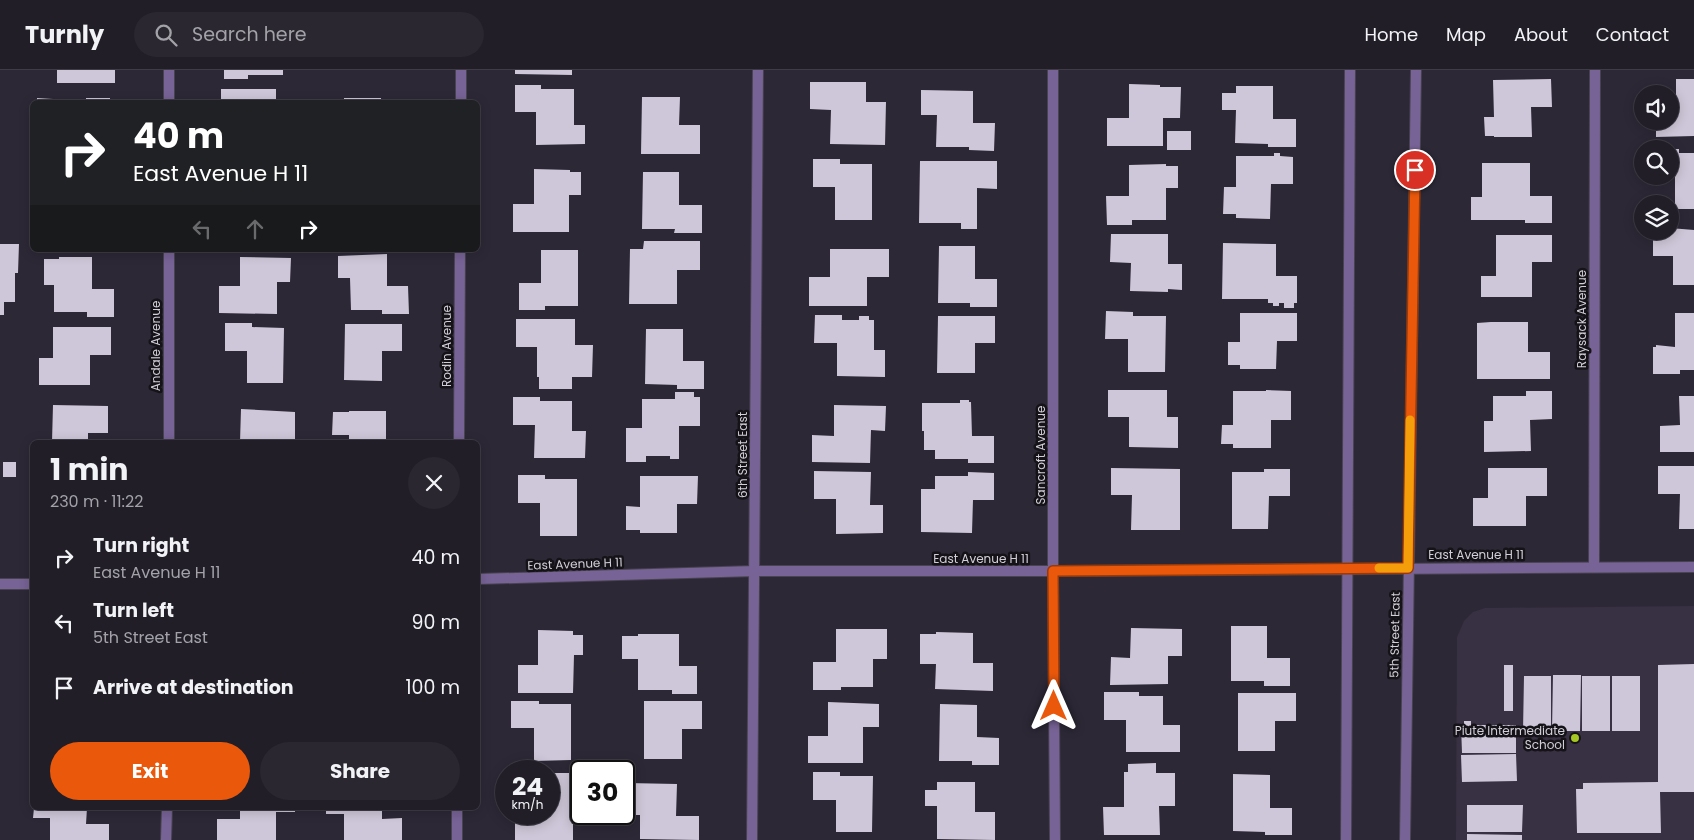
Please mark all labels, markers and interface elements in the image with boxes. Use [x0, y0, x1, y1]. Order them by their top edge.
search box [134, 12, 484, 57]
text: Turnly [25, 18, 104, 51]
icon: search [152, 21, 180, 49]
text: Search here [192, 21, 307, 48]
text: Home [1364, 22, 1418, 47]
text: Map [1446, 22, 1486, 47]
text: About [1514, 22, 1568, 47]
text: Contact [1596, 22, 1669, 47]
map controls [1634, 85, 1679, 240]
button: sound [1634, 85, 1679, 130]
text: 40 m [133, 111, 224, 160]
icon: right [50, 120, 115, 185]
button: search [1634, 140, 1679, 185]
pin [1394, 149, 1436, 191]
icon: arrive [1401, 156, 1429, 184]
text: East Avenue H 11 [133, 158, 308, 189]
button: layers [1634, 195, 1679, 240]
icon: left [188, 215, 216, 243]
icon: ahead [241, 215, 269, 243]
icon: right [294, 215, 322, 243]
street label: Raysack Avenue [1573, 270, 1590, 368]
street label: Andale Avenue [147, 301, 164, 391]
street label: Rodin Avenue [438, 305, 455, 387]
street label: Sancroft Avenue [1032, 406, 1049, 504]
street label: 6th Street East [734, 412, 751, 498]
text: 1 min [50, 448, 128, 491]
button: close [408, 457, 460, 509]
text: 230 m · 11:22 [50, 490, 143, 513]
text: Turn right [93, 532, 189, 559]
icon: right [50, 544, 78, 572]
text: 40 m [411, 544, 460, 571]
street label: East Avenue H 11 [1428, 546, 1524, 563]
street label: East Avenue H 11 [933, 550, 1029, 567]
street label: East Avenue H 11 [527, 553, 623, 574]
text: East Avenue H 11 [93, 561, 220, 584]
street label: 5th Street East [1385, 592, 1404, 678]
text: Turn left [93, 597, 174, 624]
icon: left [50, 609, 78, 637]
text: 90 m [411, 609, 460, 636]
text: 5th Street East [93, 626, 208, 649]
icon: arrive [50, 674, 78, 702]
text: Arrive at destination [93, 674, 294, 701]
text: 100 m [405, 674, 460, 701]
position arrow [1027, 679, 1079, 731]
place label: Piute Intermediate School [1455, 722, 1565, 753]
marker: Piute Intermediate School [1569, 732, 1581, 744]
button: Exit [50, 742, 250, 800]
button: Share [260, 742, 460, 800]
speed limit sign: 30 [570, 760, 635, 825]
text: 24 [512, 769, 543, 804]
text: km/h [512, 796, 543, 813]

